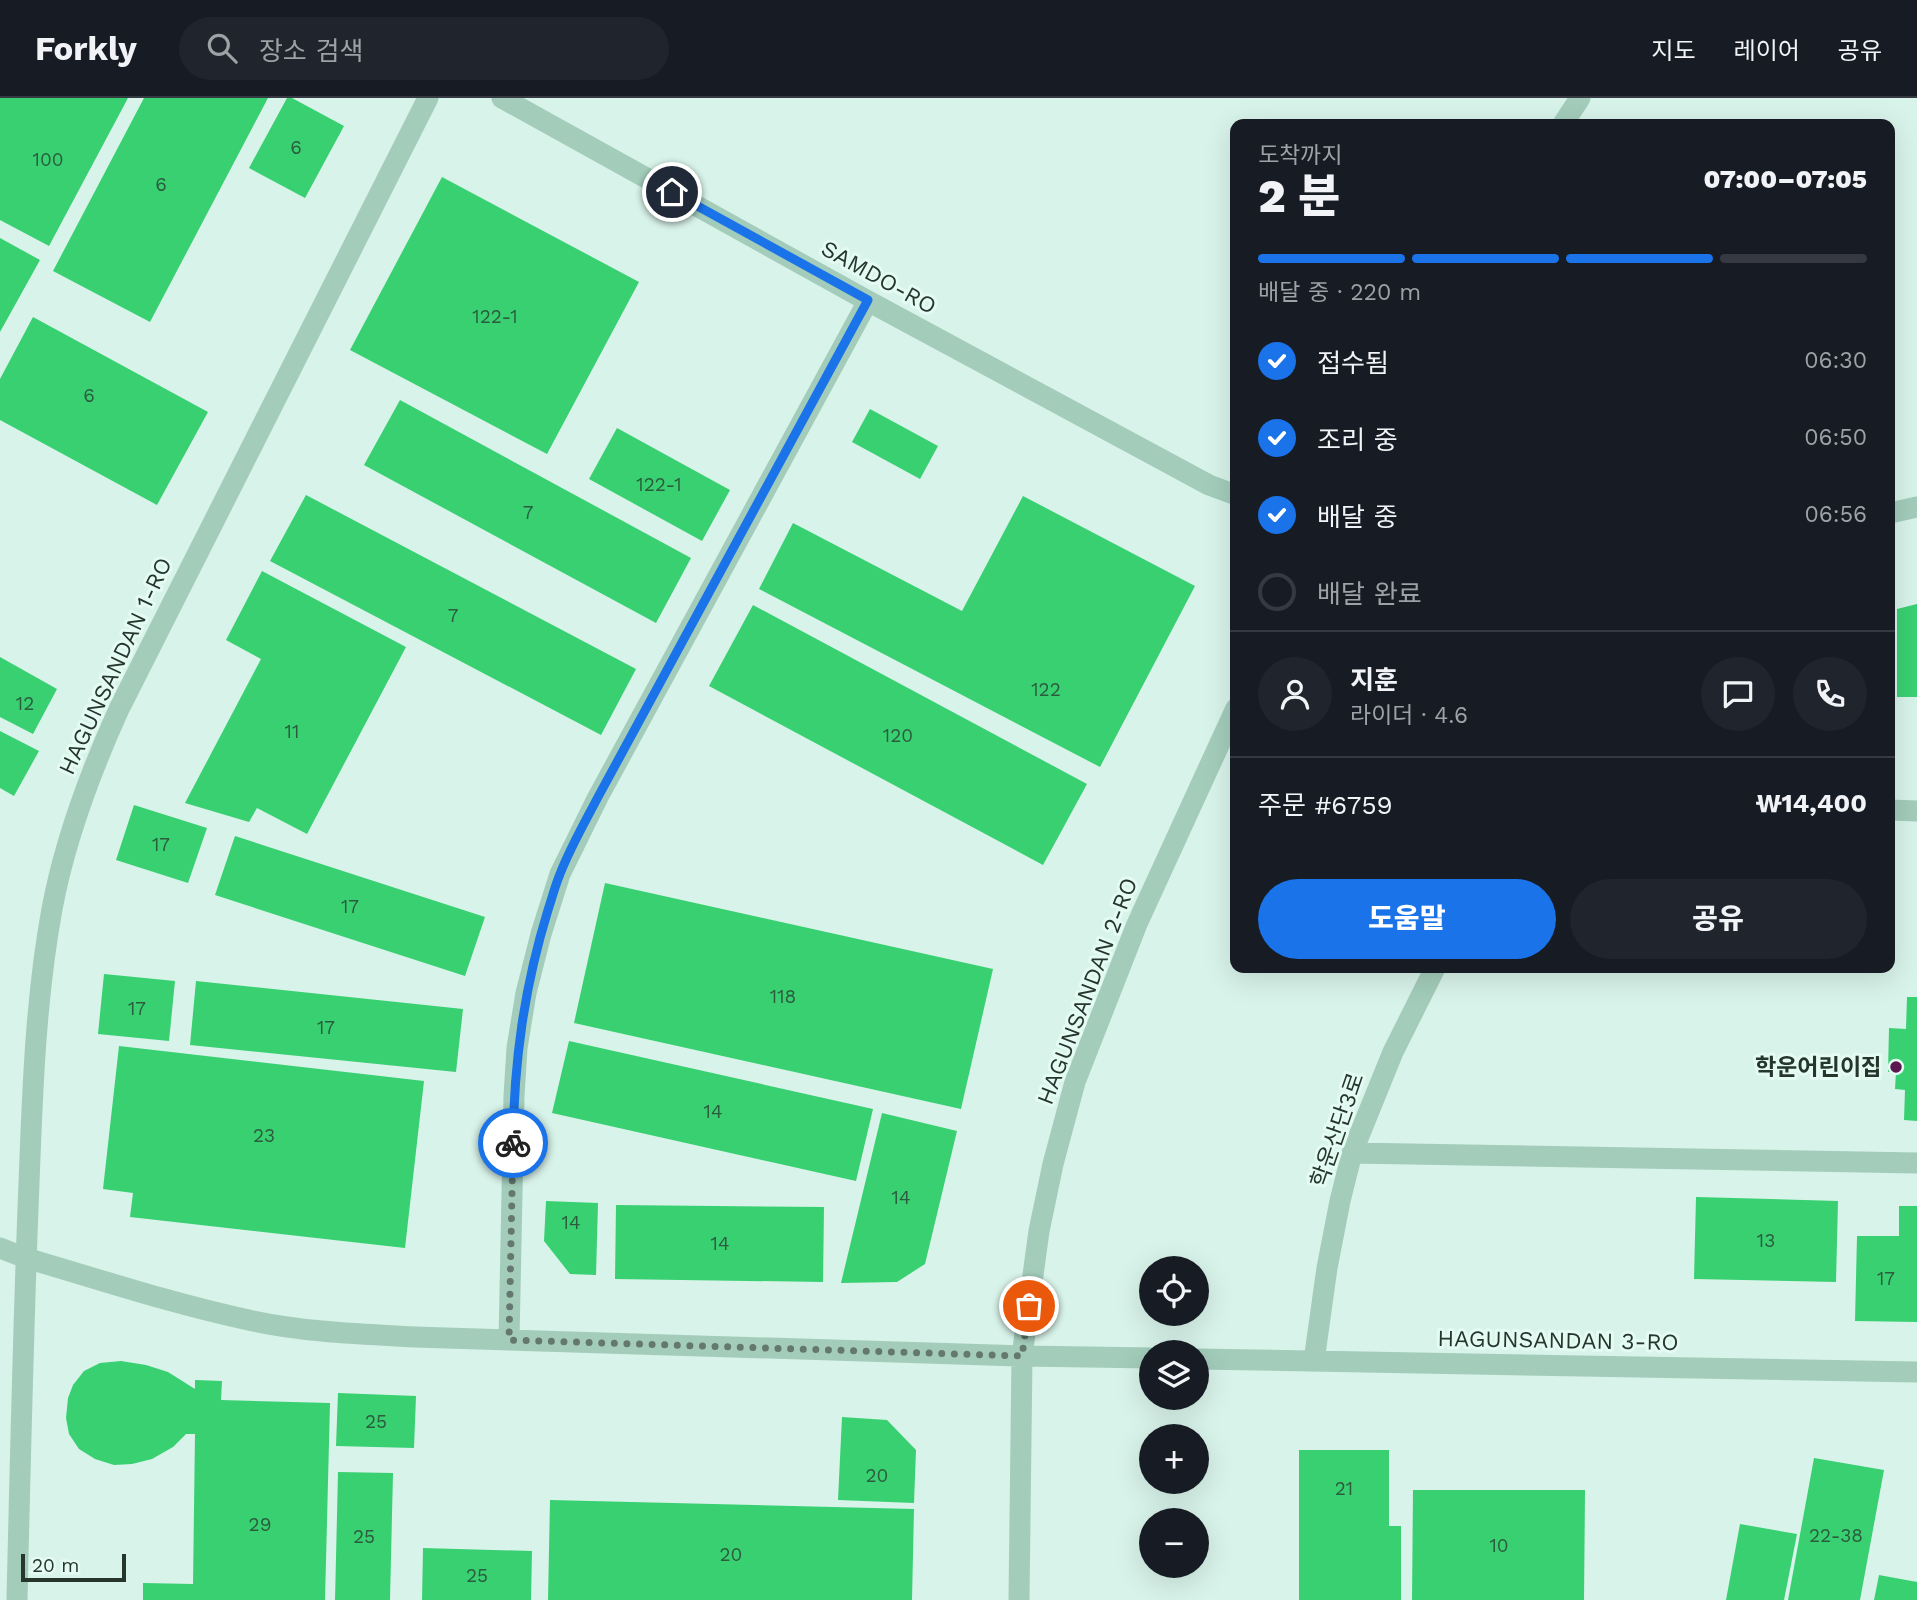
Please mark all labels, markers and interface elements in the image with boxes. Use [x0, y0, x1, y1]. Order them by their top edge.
search box [179, 17, 669, 80]
text: Forkly [35, 29, 137, 68]
icon: search [203, 29, 241, 67]
text: 장소 검색 [259, 36, 363, 66]
text: 지도 [1651, 37, 1696, 65]
text: 레이어 [1734, 37, 1800, 65]
text: 공유 [1838, 37, 1882, 65]
house number: 6 [290, 136, 302, 159]
text: 도착까지 [1258, 142, 1343, 169]
house number: 100 [32, 148, 64, 171]
pin [642, 162, 702, 222]
text: 07:00–07:05 [1704, 164, 1867, 194]
text: 2 분 [1258, 169, 1340, 223]
house number: 6 [155, 173, 167, 196]
icon: home [653, 173, 691, 211]
street label: SAMDO-RO [817, 235, 941, 320]
text: 배달 중 · 220 m [1258, 279, 1421, 306]
house number: 122-1 [472, 305, 518, 328]
icon: check [1258, 342, 1296, 380]
text: 06:30 [1804, 347, 1867, 374]
text: 접수됨 [1317, 348, 1389, 378]
house number: 6 [83, 384, 95, 407]
icon: check [1258, 419, 1296, 457]
text: 06:50 [1804, 424, 1867, 451]
text: 조리 중 [1317, 425, 1398, 455]
house number: 122-1 [636, 473, 682, 496]
icon: check [1258, 496, 1296, 534]
house number: 7 [523, 501, 533, 524]
text: 06:56 [1805, 501, 1867, 528]
text: 배달 중 [1317, 502, 1398, 532]
street label: HAGUNSANDAN 1-RO [53, 553, 178, 779]
text: 배달 완료 [1317, 579, 1422, 609]
house number: 7 [448, 604, 458, 627]
button: person [1258, 657, 1332, 731]
button: chat [1701, 657, 1775, 731]
button: phone [1793, 657, 1867, 731]
text: 지훈 [1350, 665, 1398, 695]
house number: 122 [1031, 678, 1061, 701]
house number: 12 [16, 692, 34, 715]
text: 라이더 · 4.6 [1350, 702, 1468, 729]
house number: 11 [285, 720, 299, 743]
house number: 120 [883, 724, 913, 747]
text: ₩14,400 [1755, 788, 1867, 818]
text: 주문 #6759 [1258, 790, 1393, 820]
house number: 17 [152, 833, 170, 856]
street label: HAGUNSANDAN 2-RO [1032, 874, 1143, 1109]
button: 도움말 [1258, 879, 1556, 959]
button: 공유 [1570, 879, 1867, 959]
house number: 17 [341, 895, 359, 918]
house number: 118 [770, 985, 796, 1008]
house number: 17 [128, 997, 146, 1020]
house number: 17 [317, 1016, 335, 1039]
place label: 학운어린이집 [1755, 1054, 1882, 1081]
marker: 학운어린이집 [1888, 1059, 1904, 1075]
street label: 학운산단3로 [1305, 1069, 1370, 1191]
house number: 14 [703, 1100, 723, 1123]
courier [478, 1108, 548, 1178]
house number: 23 [253, 1124, 275, 1147]
icon: bike [494, 1124, 532, 1162]
house number: 14 [891, 1186, 911, 1209]
house number: 14 [561, 1211, 581, 1234]
house number: 13 [1757, 1229, 1775, 1252]
house number: 14 [710, 1232, 730, 1255]
map controls [1139, 1256, 1209, 1578]
button: locate [1139, 1256, 1209, 1326]
house number: 17 [1877, 1267, 1895, 1290]
pin [999, 1276, 1059, 1336]
icon: bag [1010, 1287, 1048, 1325]
street label: HAGUNSANDAN 3-RO [1437, 1325, 1679, 1356]
button: layers [1139, 1340, 1209, 1410]
house number: 25 [365, 1410, 387, 1433]
button: + [1139, 1424, 1209, 1494]
house number: 20 [866, 1464, 888, 1487]
house number: 21 [1335, 1477, 1353, 1500]
button: − [1139, 1508, 1209, 1578]
house number: 29 [249, 1513, 271, 1536]
house number: 22-38 [1809, 1524, 1863, 1547]
house number: 25 [353, 1525, 375, 1548]
house number: 10 [1489, 1534, 1509, 1557]
house number: 20 [720, 1543, 742, 1566]
scale bar [21, 1551, 126, 1583]
text: 20 m [32, 1554, 79, 1577]
house number: 25 [466, 1564, 488, 1587]

